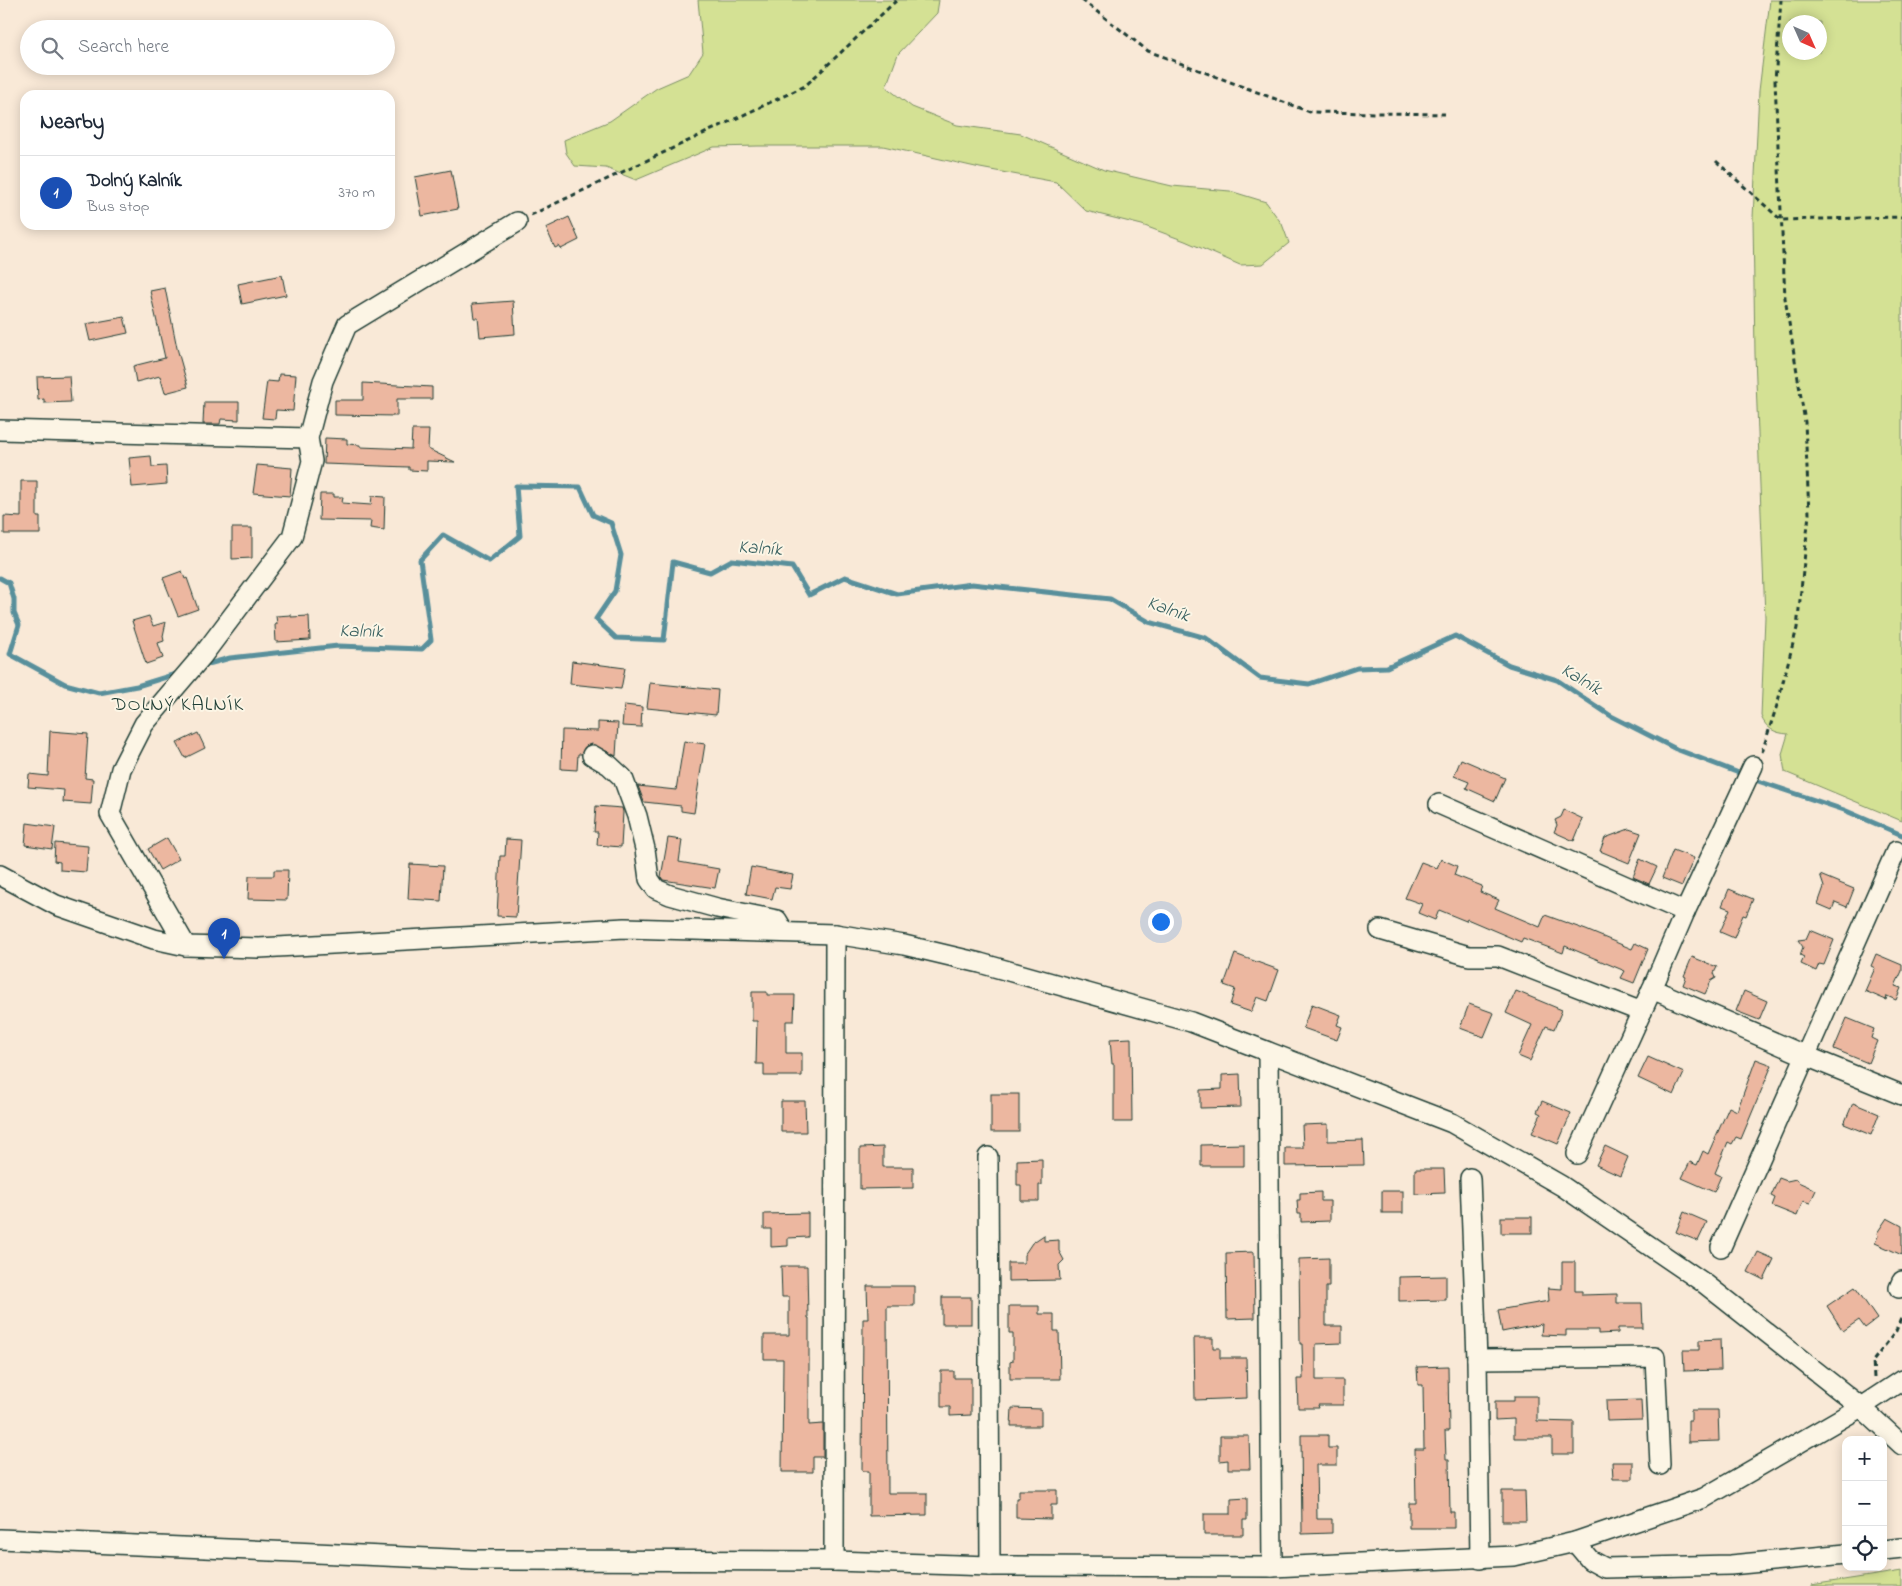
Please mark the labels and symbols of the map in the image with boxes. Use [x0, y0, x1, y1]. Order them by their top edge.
north arrow [1782, 15, 1827, 60]
water label: Kalník [737, 534, 783, 564]
water label: Kalník [1143, 590, 1194, 630]
water label: Kalník [339, 618, 384, 646]
water label: Kalník [1555, 657, 1607, 703]
district label: DOLNÝ KALNÍK [111, 691, 244, 720]
your location [1148, 909, 1174, 935]
pin: 1 [208, 918, 240, 959]

